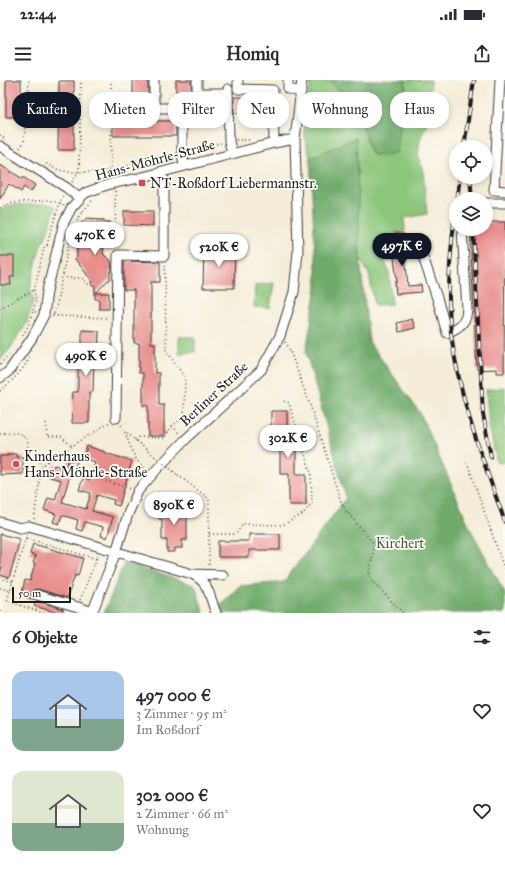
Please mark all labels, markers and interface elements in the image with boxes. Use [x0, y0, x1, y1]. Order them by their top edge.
text: 22:44 [20, 5, 55, 23]
icon: menu [12, 43, 34, 65]
text: Homiq [226, 43, 279, 65]
icon: share [471, 43, 493, 65]
chip: Kaufen [12, 92, 81, 128]
chip: Mieten [89, 92, 160, 128]
chip: Filter [168, 92, 229, 128]
chip: Neu [237, 92, 289, 128]
chip: Wohnung [297, 92, 382, 128]
chip: Haus [390, 92, 449, 128]
street label: Hans-Möhrle-Straße [93, 136, 217, 184]
map controls [449, 140, 493, 236]
button: locate [449, 140, 493, 184]
place label: NT-Roßdorf Liebermannstr. [150, 175, 317, 192]
marker: NT-Roßdorf Liebermannstr. [137, 178, 147, 188]
button: layers [449, 192, 493, 236]
pin: 470K € [62, 222, 128, 256]
text: 470K € [74, 227, 116, 243]
pin: 497K € [369, 233, 435, 267]
pin: 520K € [186, 234, 252, 268]
text: 497K € [381, 238, 423, 254]
text: 520K € [199, 239, 239, 255]
pin: 490K € [53, 343, 119, 377]
text: 490K € [65, 348, 107, 364]
street label: Berliner Straße [176, 358, 252, 430]
pin: 302K € [255, 425, 321, 459]
text: 302K € [268, 430, 308, 446]
place label: Kinderhaus Hans-Möhrle-Straße [24, 448, 148, 481]
marker: Kinderhaus Hans-Möhrle-Straße [11, 459, 21, 469]
pin: 890K € [141, 492, 207, 526]
text: 890K € [153, 497, 195, 513]
park label: Kirchert [376, 535, 424, 552]
scale bar [12, 585, 71, 604]
text: 50 m [18, 587, 41, 600]
icon: filters [471, 626, 493, 648]
text: 6 Objekte [12, 627, 78, 648]
text: 497 000 € [136, 685, 211, 706]
icon: home [44, 687, 92, 735]
icon: heart [471, 700, 493, 722]
text: 3 Zimmer · 95 m² [136, 706, 227, 722]
text: Im Roßdorf [136, 722, 200, 738]
text: 302 000 € [136, 785, 208, 806]
icon: home [44, 787, 92, 835]
icon: heart [471, 800, 493, 822]
text: 2 Zimmer · 66 m² [136, 806, 228, 822]
text: Wohnung [136, 822, 189, 838]

